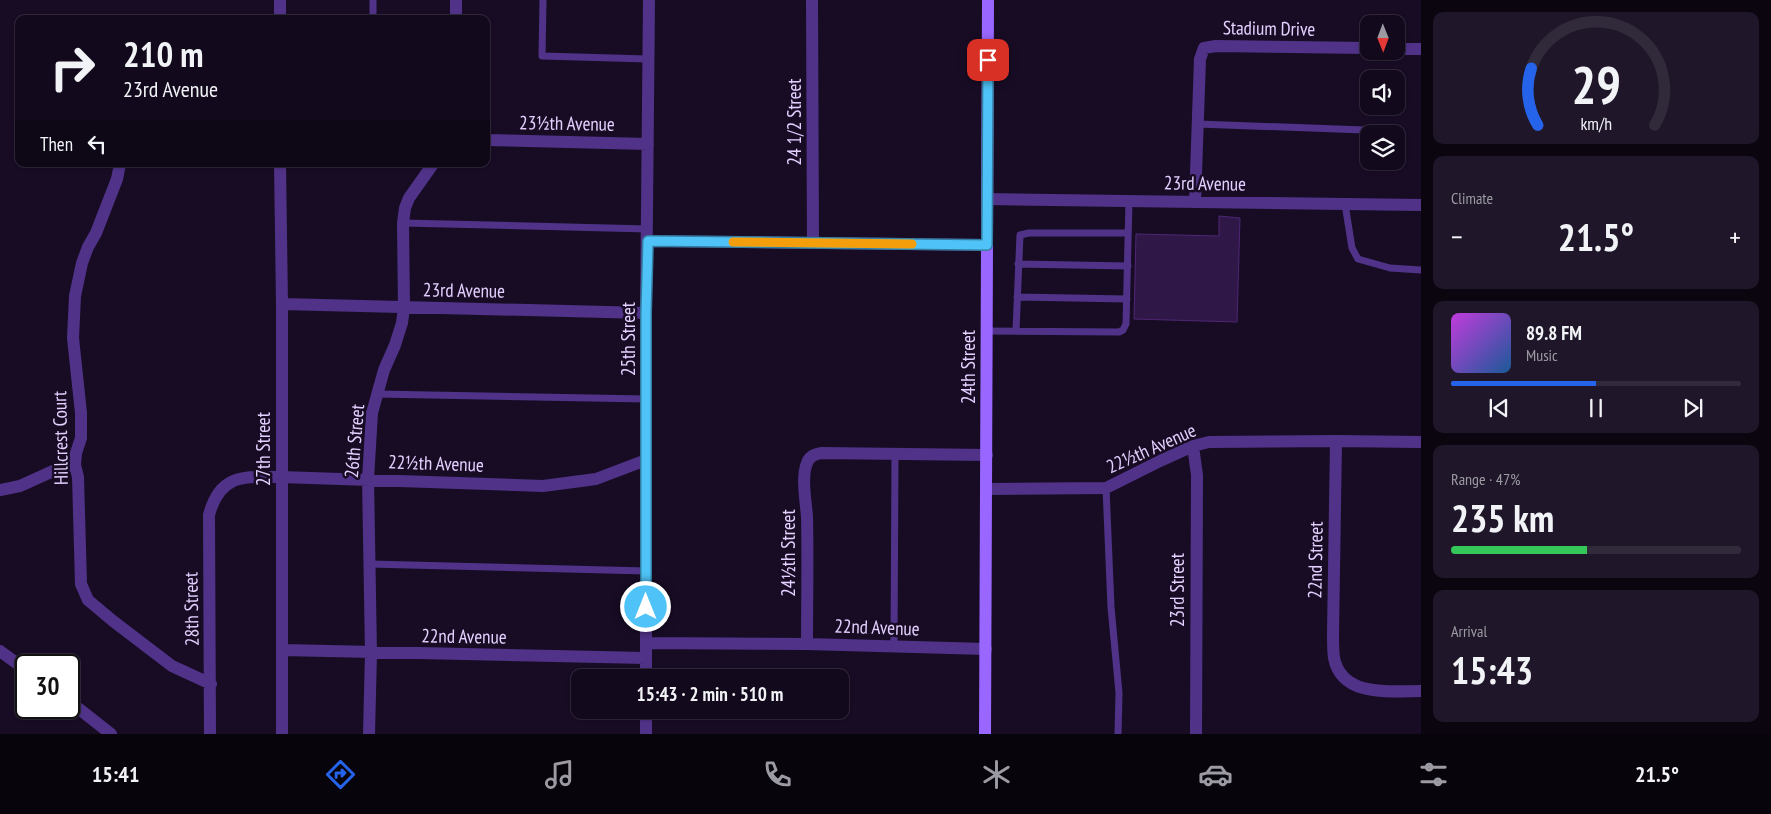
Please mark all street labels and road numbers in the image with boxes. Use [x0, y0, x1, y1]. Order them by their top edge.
street label: Stadium Drive [1223, 15, 1316, 41]
street label: 24 1/2 Street [782, 78, 806, 166]
street label: 23½th Avenue [519, 110, 615, 136]
street label: 23rd Avenue [1164, 170, 1246, 196]
street label: 23rd Avenue [423, 277, 505, 303]
street label: 25th Street [616, 301, 640, 376]
street label: 24th Street [956, 329, 980, 404]
street label: Hillcrest Court [47, 390, 73, 485]
street label: 26th Street [339, 402, 369, 479]
street label: 27th Street [251, 411, 275, 486]
street label: 22½th Avenue [1102, 418, 1200, 478]
street label: 22½th Avenue [388, 449, 484, 477]
street label: 24½th Street [776, 509, 800, 597]
street label: 22nd Street [1302, 521, 1328, 599]
street label: 23rd Street [1165, 552, 1189, 627]
street label: 28th Street [178, 571, 204, 646]
street label: 22nd Avenue [834, 614, 920, 640]
street label: 22nd Avenue [421, 623, 507, 649]

